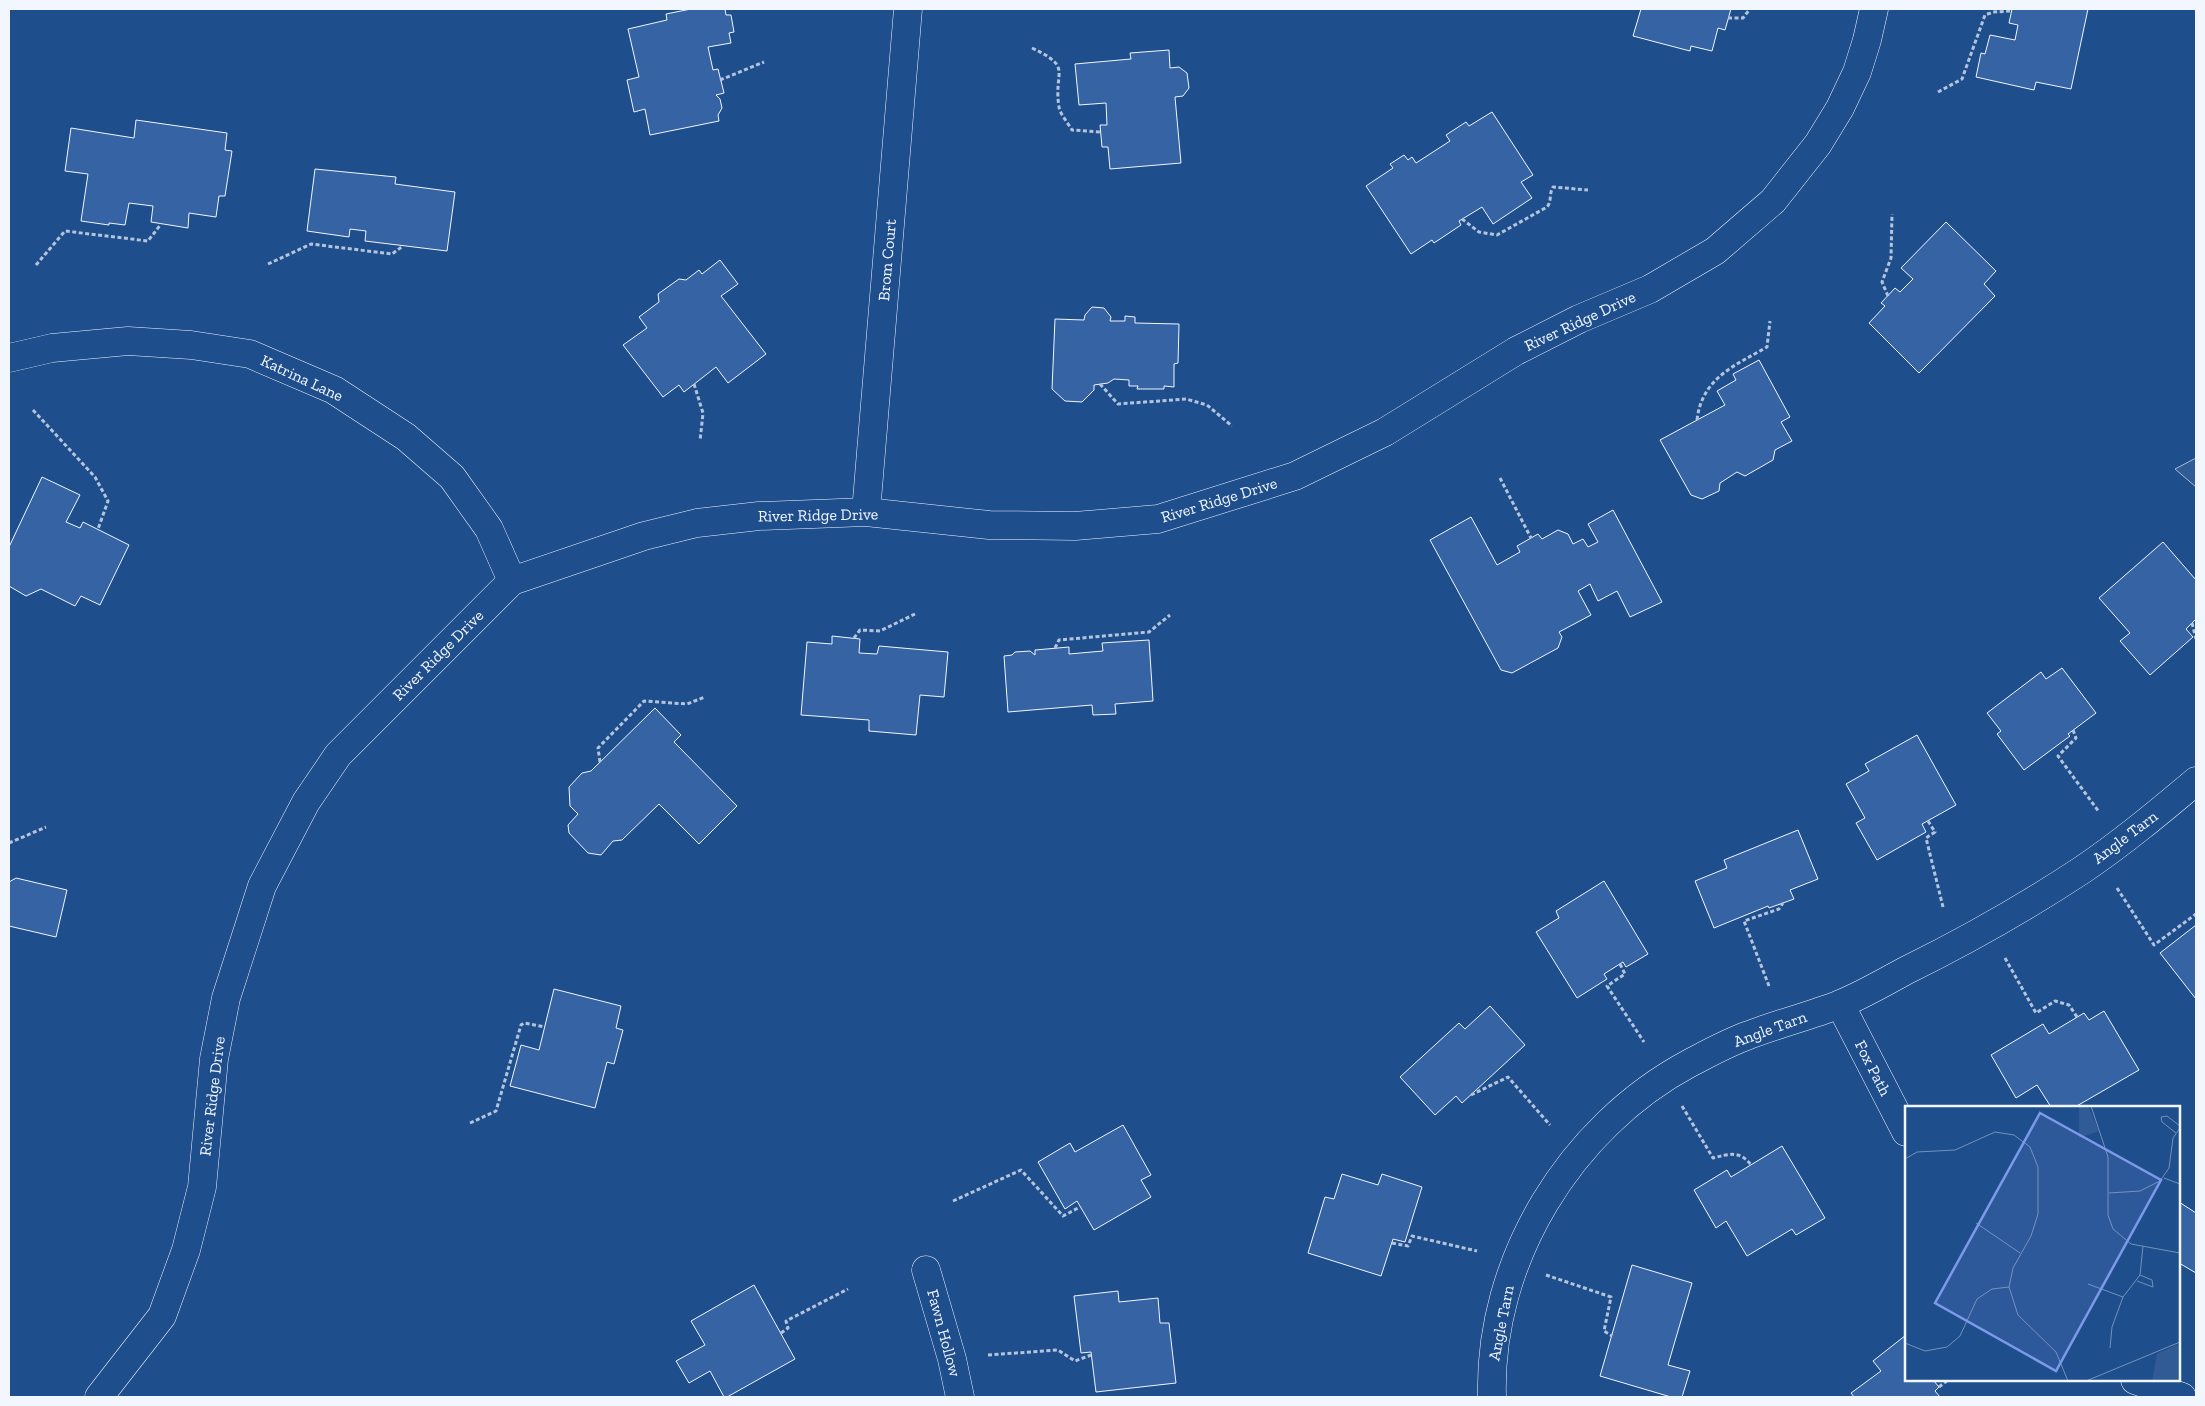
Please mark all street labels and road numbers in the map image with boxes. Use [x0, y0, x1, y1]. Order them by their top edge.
street label: Brom Court [874, 218, 900, 302]
street label: River Ridge Drive [1521, 287, 1639, 355]
street label: Katrina Lane [258, 351, 346, 405]
street label: River Ridge Drive [1159, 473, 1279, 527]
street label: River Ridge Drive [758, 504, 878, 526]
street label: River Ridge Drive [389, 606, 487, 704]
street label: Angle Tarn [2089, 806, 2162, 868]
street label: Angle Tarn [1731, 1007, 1810, 1051]
street label: River Ridge Drive [195, 1035, 229, 1157]
street label: Fox Path [1851, 1037, 1895, 1099]
street label: Angle Tarn [1484, 1283, 1518, 1362]
street label: Fawn Hollow [923, 1287, 965, 1380]

